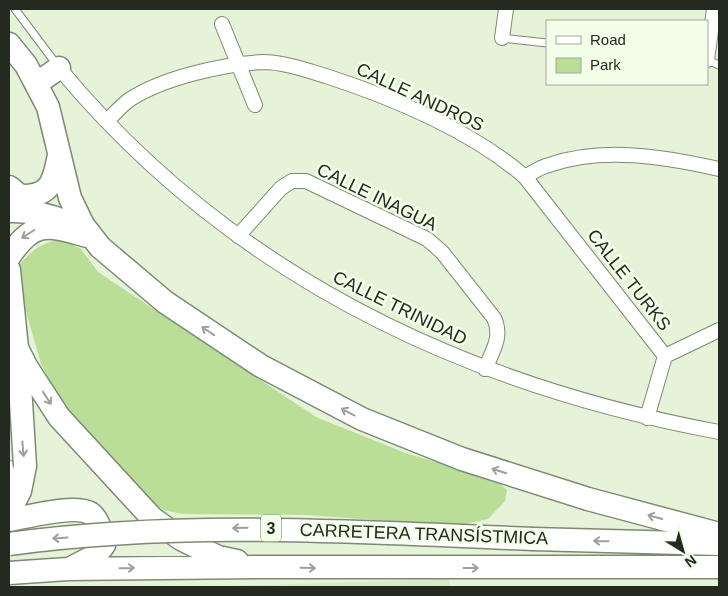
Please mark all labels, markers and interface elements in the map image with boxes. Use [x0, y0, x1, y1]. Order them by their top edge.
legend [546, 20, 708, 85]
text: Road [590, 31, 626, 48]
text: Park [590, 56, 621, 73]
street label: CALLE ANDROS [353, 59, 487, 135]
street label: CALLE INAGUA [314, 159, 440, 235]
street label: CALLE TURKS [583, 225, 675, 335]
one-way arrow [22, 230, 36, 240]
street label: CALLE TRINIDAD [330, 267, 470, 349]
one-way arrow [201, 326, 215, 336]
one-way arrow [42, 391, 52, 405]
one-way arrow [341, 407, 356, 416]
one-way arrow [19, 441, 28, 457]
one-way arrow [492, 466, 508, 475]
one-way arrow [648, 511, 664, 521]
road number: 3 [261, 514, 281, 542]
street label: CARRETERA TRANSÍSTMICA [299, 520, 549, 548]
one-way arrow [232, 523, 248, 533]
north arrow [658, 526, 708, 576]
one-way arrow [52, 533, 68, 543]
one-way arrow [593, 536, 609, 546]
text: N [682, 552, 700, 571]
one-way arrow [300, 563, 316, 573]
one-way arrow [462, 563, 478, 573]
one-way arrow [119, 564, 135, 573]

